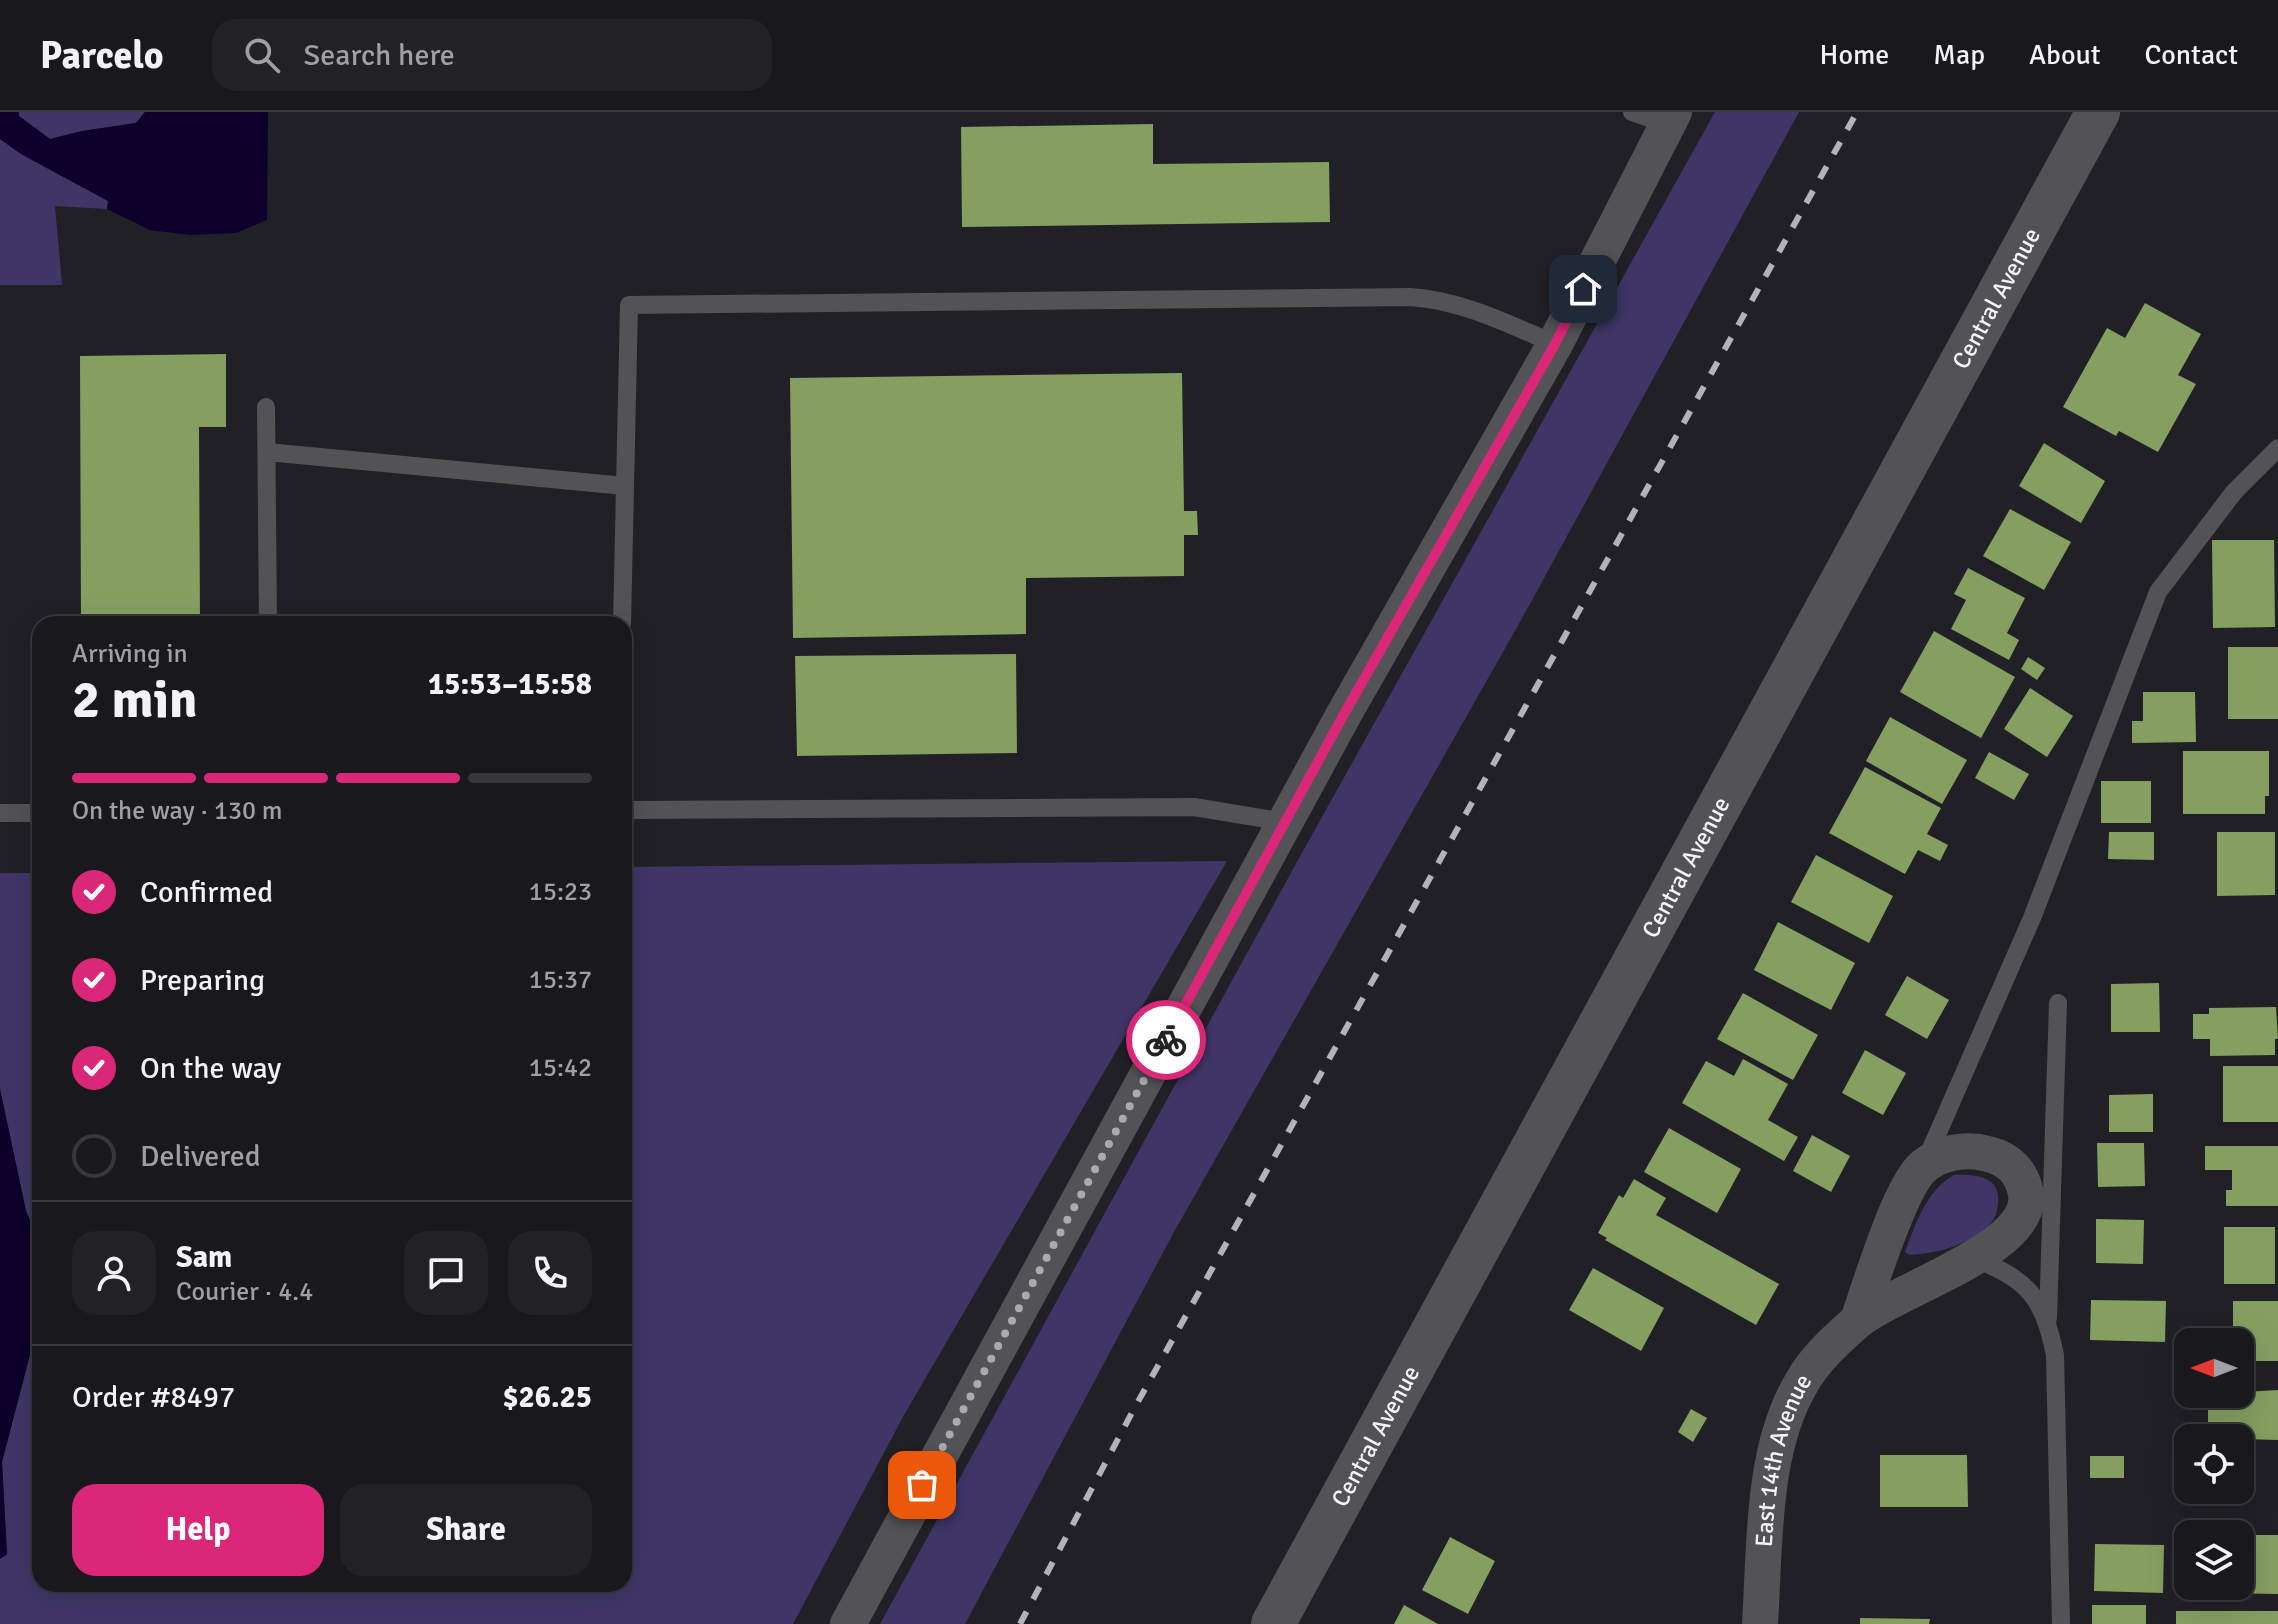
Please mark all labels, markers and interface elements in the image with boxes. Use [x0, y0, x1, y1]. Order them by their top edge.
search box [212, 19, 772, 91]
text: Parcelo [40, 32, 164, 79]
icon: search [240, 33, 284, 77]
text: Search here [304, 37, 455, 74]
text: Home [1820, 38, 1889, 72]
text: Map [1933, 38, 1985, 72]
text: About [2029, 38, 2101, 72]
text: Contact [2145, 38, 2238, 72]
street label: Central Avenue [1946, 223, 2047, 374]
pin [1549, 255, 1617, 323]
icon: home [1561, 267, 1605, 311]
text: Arriving in [72, 638, 188, 670]
text: 15:53–15:58 [428, 666, 592, 703]
text: 2 min [72, 668, 198, 732]
street label: Central Avenue [1635, 792, 1736, 943]
text: On the way · 130 m [72, 795, 282, 827]
icon: check [72, 870, 116, 914]
text: Confirmed [140, 874, 273, 911]
text: 15:23 [529, 876, 592, 908]
icon: check [72, 958, 116, 1002]
text: Preparing [140, 962, 265, 999]
text: 15:37 [529, 964, 592, 996]
courier [1126, 1000, 1206, 1080]
icon: bike [1144, 1018, 1188, 1062]
icon: check [72, 1046, 116, 1090]
text: On the way [140, 1050, 281, 1087]
text: 15:42 [529, 1052, 592, 1084]
text: Delivered [140, 1138, 261, 1175]
button: person [72, 1231, 156, 1315]
button: chat [404, 1231, 488, 1315]
button: phone [508, 1231, 592, 1315]
text: Sam [176, 1239, 232, 1276]
text: Courier · 4.4 [176, 1276, 313, 1308]
north arrow [2174, 1328, 2254, 1408]
map controls [2174, 1328, 2254, 1600]
street label: Central Avenue [1325, 1360, 1426, 1512]
street label: East 14th Avenue [1749, 1369, 1818, 1548]
text: Order #8497 [72, 1379, 235, 1416]
text: $26.25 [502, 1379, 592, 1416]
button: locate [2174, 1424, 2254, 1504]
pin [888, 1451, 956, 1519]
icon: bag [900, 1463, 944, 1507]
button: Help [72, 1484, 324, 1576]
button: Share [340, 1484, 592, 1576]
button: layers [2174, 1520, 2254, 1600]

